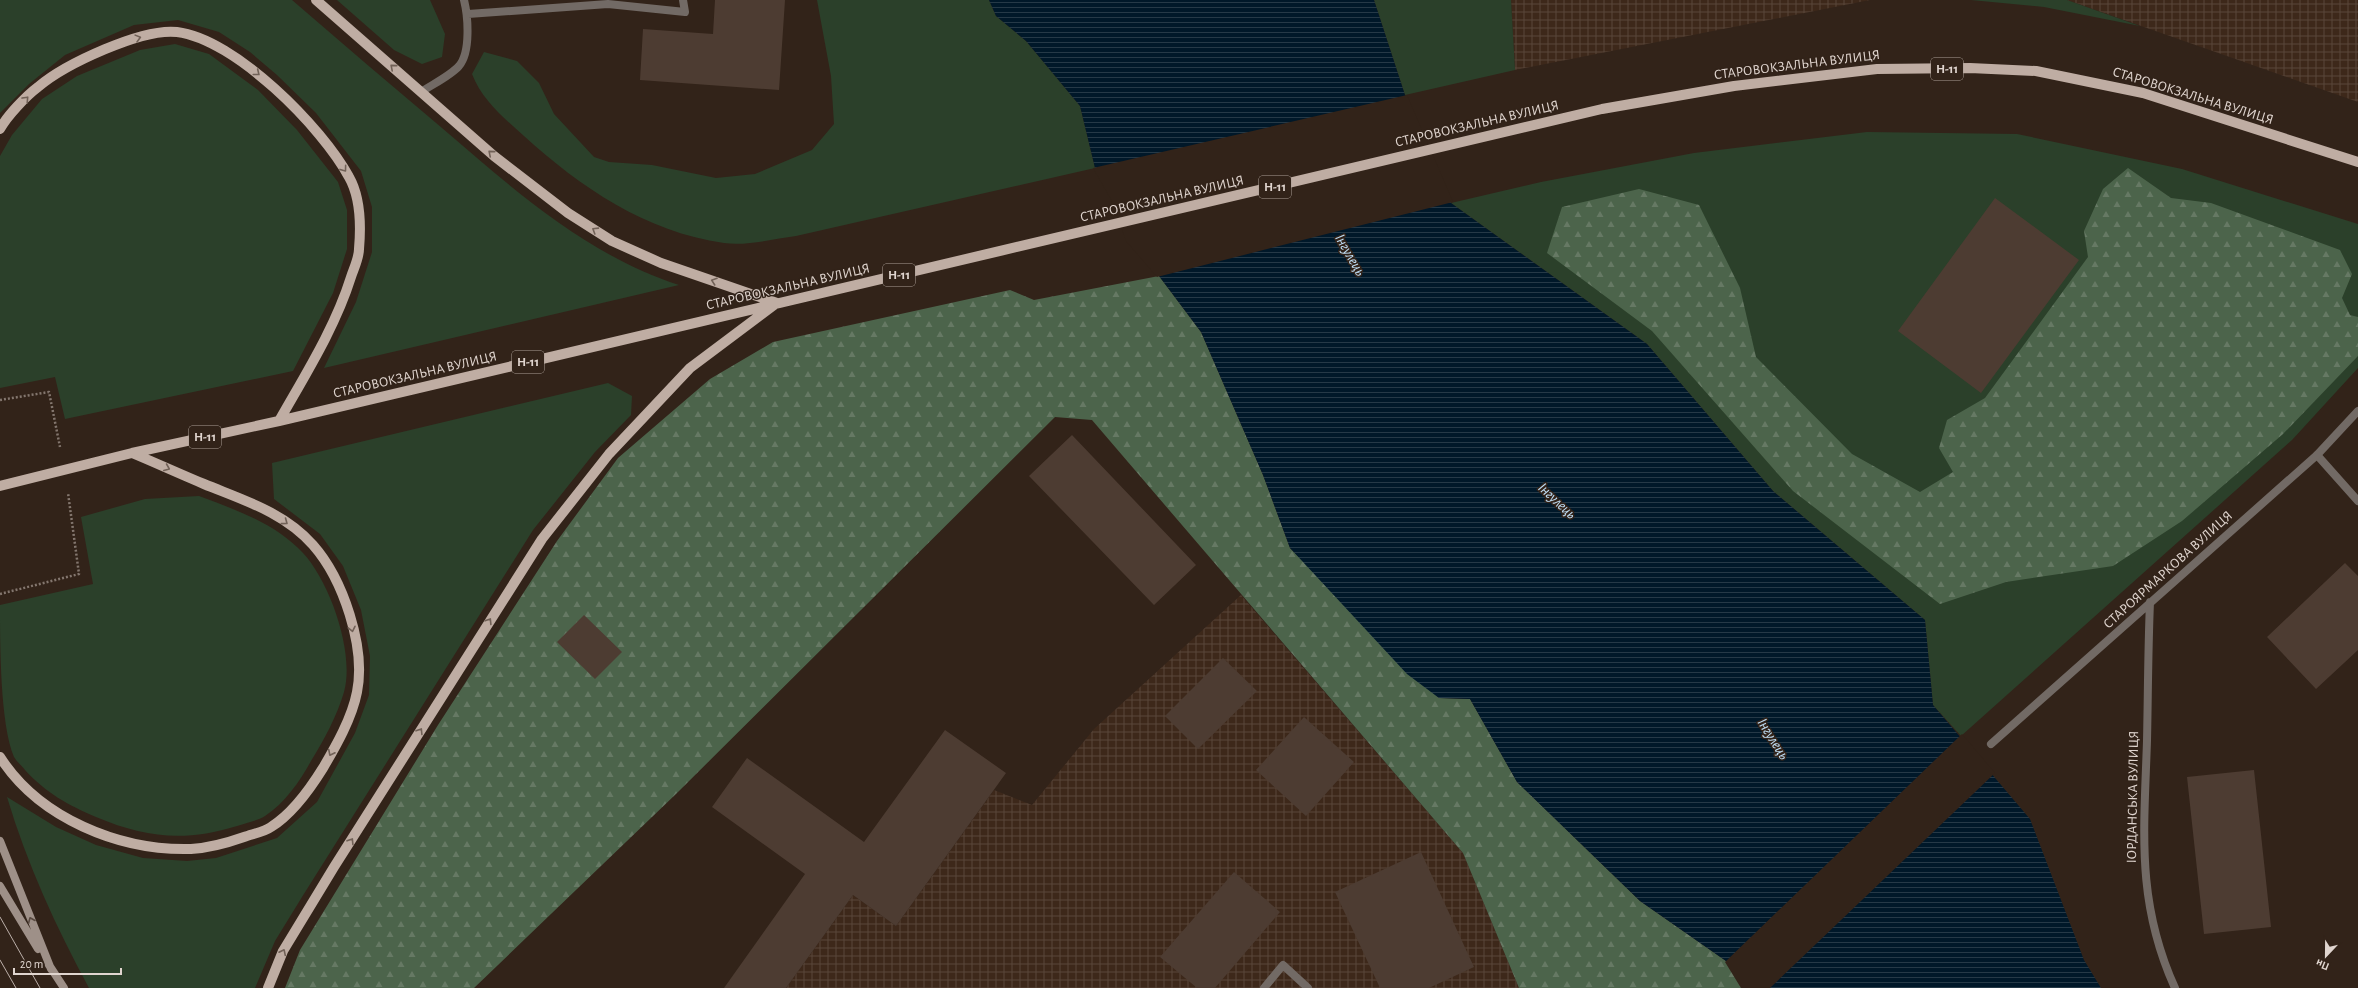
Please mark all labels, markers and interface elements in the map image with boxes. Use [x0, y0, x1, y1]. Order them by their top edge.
one-way arrow [135, 34, 142, 43]
street label: СТАРОВОКЗАЛЬНА ВУЛИЦЯ [1713, 48, 1881, 82]
road number: Н-11 [1931, 58, 1963, 80]
one-way arrow [390, 65, 398, 72]
street label: СТАРОВОКЗАЛЬНА ВУЛИЦЯ [2111, 65, 2275, 127]
one-way arrow [252, 69, 259, 76]
one-way arrow [21, 97, 28, 104]
street label: СТАРОВОКЗАЛЬНА ВУЛИЦЯ [1394, 98, 1560, 150]
one-way arrow [488, 150, 495, 157]
one-way arrow [339, 165, 346, 172]
street label: СТАРОВОКЗАЛЬНА ВУЛИЦЯ [1079, 173, 1245, 225]
road number: Н-11 [1259, 176, 1291, 198]
one-way arrow [592, 227, 599, 235]
water label: Інгулець [1332, 231, 1368, 279]
street label: СТАРОВОКЗАЛЬНА ВУЛИЦЯ [705, 261, 871, 313]
road number: Н-11 [883, 264, 915, 286]
one-way arrow [711, 277, 718, 286]
street label: СТАРОВОКЗАЛЬНА ВУЛИЦЯ [332, 349, 498, 401]
road number: Н-11 [512, 351, 544, 373]
road number: Н-11 [189, 426, 221, 448]
one-way arrow [164, 464, 171, 472]
water label: Інгулець [1535, 480, 1579, 522]
street label: СТАРОЯРМАРКОВА ВУЛИЦЯ [2101, 509, 2235, 631]
one-way arrow [281, 518, 288, 525]
one-way arrow [485, 618, 492, 625]
one-way arrow [348, 626, 356, 632]
water label: Інгулець [1755, 716, 1791, 762]
one-way arrow [415, 728, 423, 735]
street label: ІОРДАНСЬКА ВУЛИЦЯ [2125, 731, 2141, 863]
one-way arrow [328, 749, 336, 756]
one-way arrow [346, 838, 353, 845]
one-way arrow [27, 917, 35, 924]
north arrow [2306, 936, 2346, 976]
one-way arrow [278, 949, 286, 956]
scale bar [14, 950, 121, 976]
text: Пн [2314, 957, 2331, 972]
text: 20 m [20, 958, 43, 970]

